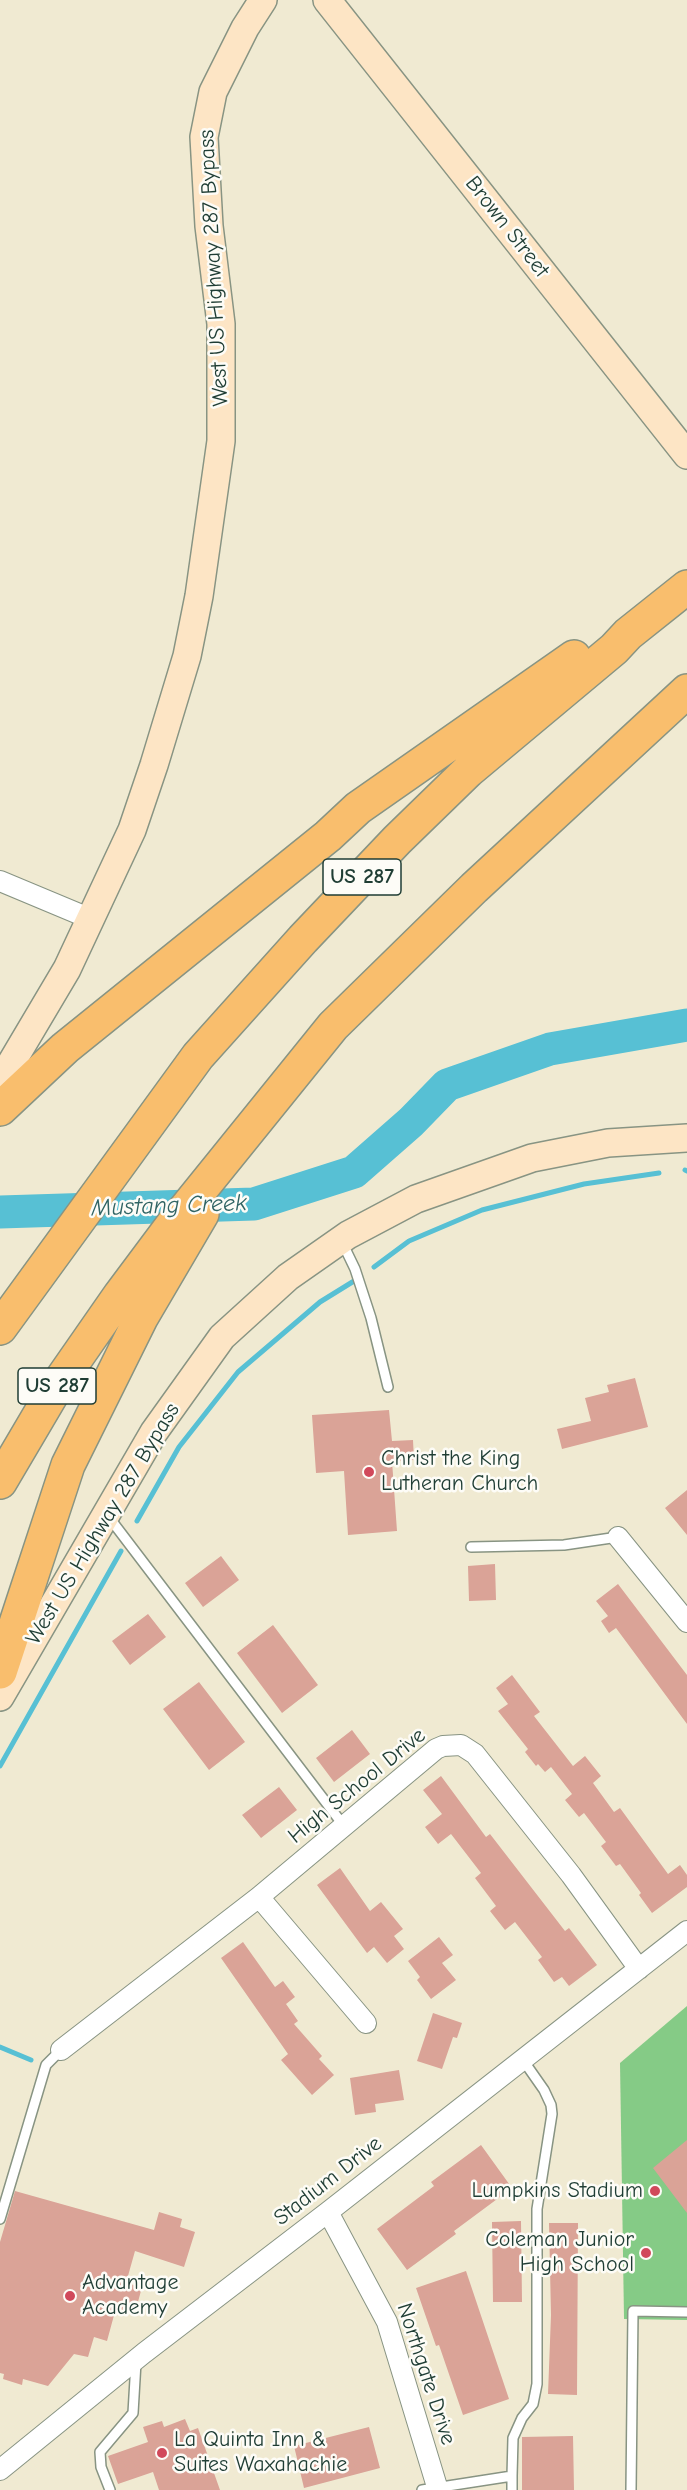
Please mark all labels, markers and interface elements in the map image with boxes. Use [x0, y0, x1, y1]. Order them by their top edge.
street label: West US Highway 287 Bypass [194, 129, 234, 407]
street label: Brown Street [459, 171, 555, 283]
road number: US 287 [323, 859, 401, 895]
water label: Mustang Creek [91, 1189, 247, 1223]
road number: US 287 [18, 1368, 96, 1404]
street label: West US Highway 287 Bypass [20, 1398, 186, 1650]
place label: Christ the King Lutheran Church [381, 1446, 538, 1498]
marker: Christ the King Lutheran Church [362, 1465, 376, 1479]
street label: High School Drive [283, 1723, 431, 1849]
street label: Stadium Drive [269, 2131, 387, 2231]
place label: Lumpkins Stadium [472, 2178, 643, 2204]
marker: Lumpkins Stadium [648, 2184, 662, 2198]
place label: Coleman Junior High School [485, 2227, 634, 2278]
marker: Coleman Junior High School [639, 2246, 653, 2260]
place label: Advantage Academy [82, 2270, 178, 2322]
marker: Advantage Academy [63, 2289, 77, 2303]
street label: Northgate Drive [391, 2300, 461, 2448]
place label: La Quinta Inn & Suites Waxahachie [174, 2427, 347, 2478]
marker: La Quinta Inn & Suites Waxahachie [155, 2446, 169, 2460]

